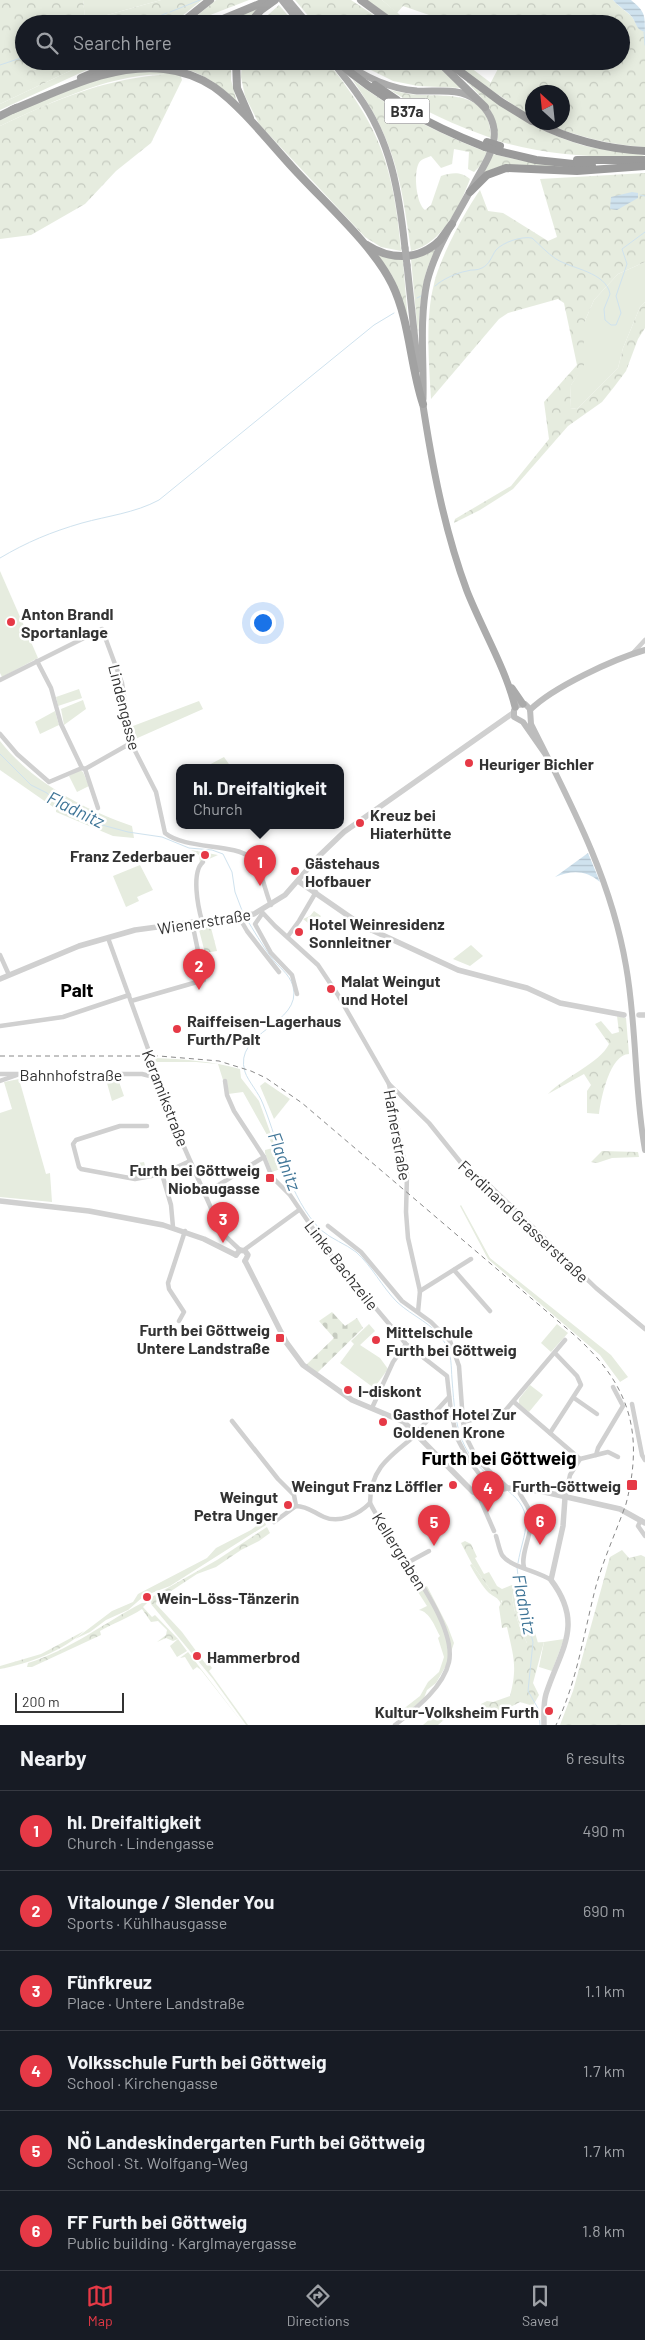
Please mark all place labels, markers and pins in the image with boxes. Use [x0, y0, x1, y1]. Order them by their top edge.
place label: Anton Brandl Sportanlage [21, 604, 113, 641]
marker: Anton Brandl Sportanlage [5, 616, 17, 628]
place label: Heuriger Bichler [479, 754, 594, 773]
marker: Heuriger Bichler [463, 757, 475, 769]
place label: Kreuz bei Hiaterhütte [370, 805, 452, 842]
marker: Kreuz bei Hiaterhütte [354, 817, 366, 829]
pin: 1 [244, 845, 276, 886]
place label: Franz Zederbauer [70, 846, 195, 865]
marker: Franz Zederbauer [199, 849, 211, 861]
place label: Gästehaus Hofbauer [305, 853, 380, 890]
marker: Gästehaus Hofbauer [289, 865, 301, 877]
place label: Hotel Weinresidenz Sonnleitner [309, 914, 445, 951]
marker: Hotel Weinresidenz Sonnleitner [293, 926, 305, 938]
pin: 2 [183, 949, 215, 990]
place label: Malat Weingut und Hotel [341, 971, 441, 1008]
marker: Malat Weingut und Hotel [325, 983, 337, 995]
place label: Raiffeisen-Lagerhaus Furth/Palt [187, 1011, 341, 1048]
marker: Raiffeisen-Lagerhaus Furth/Palt [171, 1023, 183, 1035]
place label: Furth bei Göttweig Niobaugasse [129, 1160, 260, 1197]
marker: Furth bei Göttweig Niobaugasse [264, 1172, 276, 1184]
pin: 3 [207, 1202, 239, 1243]
place label: Furth bei Göttweig Untere Landstraße [137, 1320, 270, 1357]
place label: Mittelschule Furth bei Göttweig [386, 1322, 517, 1359]
marker: Furth bei Göttweig Untere Landstraße [274, 1332, 286, 1344]
marker: Mittelschule Furth bei Göttweig [370, 1334, 382, 1346]
place label: I-diskont [358, 1381, 421, 1400]
marker: I-diskont [342, 1384, 354, 1396]
place label: Gasthof Hotel Zur Goldenen Krone [393, 1404, 516, 1441]
marker: Gasthof Hotel Zur Goldenen Krone [377, 1416, 389, 1428]
pin: 4 [472, 1471, 504, 1512]
place label: Weingut Franz Löffler [291, 1476, 443, 1495]
place label: Furth-Göttweig [512, 1476, 621, 1495]
marker: Furth-Göttweig [625, 1478, 639, 1492]
marker: Weingut Franz Löffler [447, 1479, 459, 1491]
place label: Weingut Petra Unger [194, 1487, 278, 1524]
marker: Weingut Petra Unger [282, 1499, 294, 1511]
pin: 6 [524, 1504, 556, 1545]
pin: 5 [418, 1505, 450, 1546]
place label: Wein-Löss-Tänzerin [157, 1588, 299, 1607]
marker: Wein-Löss-Tänzerin [141, 1591, 153, 1603]
place label: Hammerbrod [207, 1647, 300, 1666]
marker: Hammerbrod [191, 1650, 203, 1662]
place label: Kultur-Volksheim Furth [375, 1702, 539, 1721]
marker: Kultur-Volksheim Furth [543, 1705, 555, 1717]

